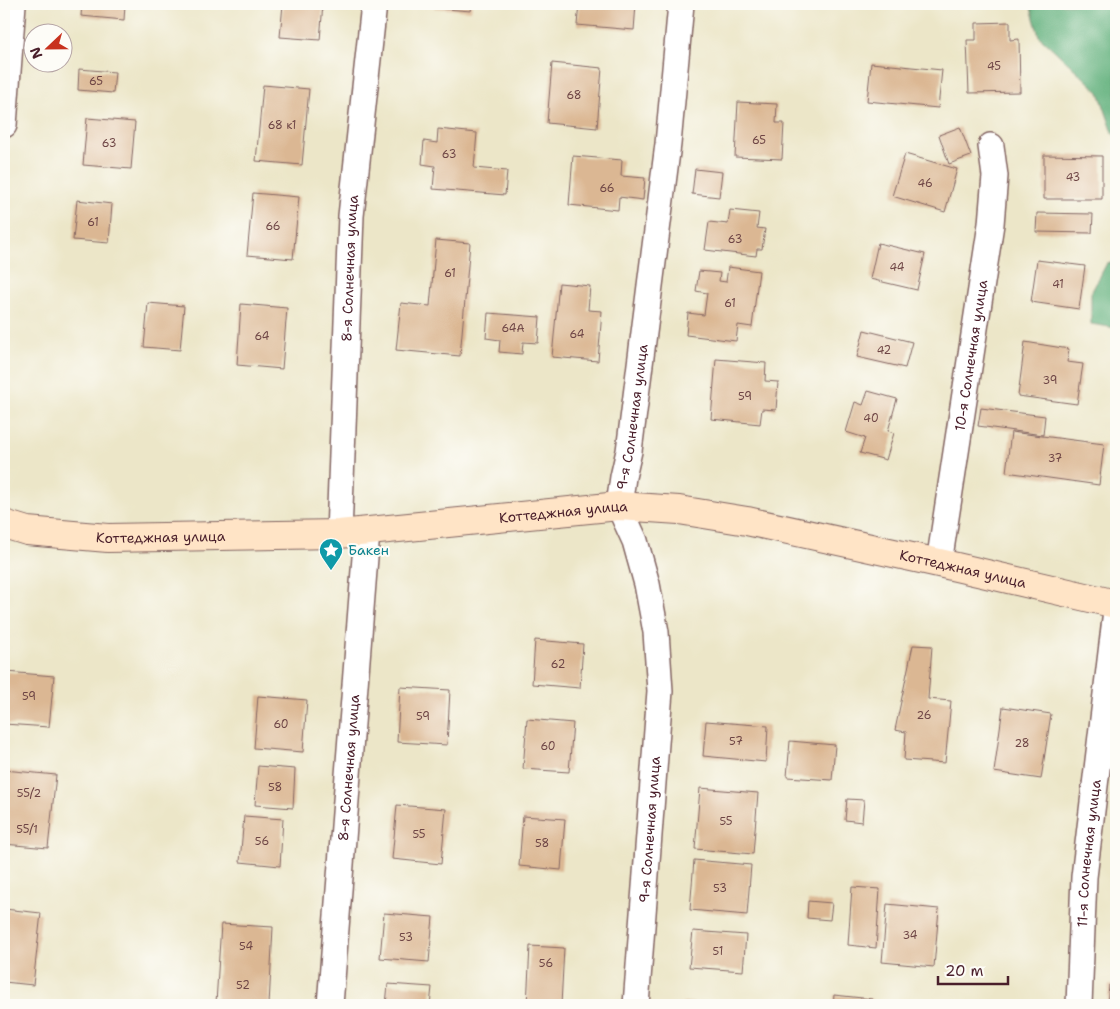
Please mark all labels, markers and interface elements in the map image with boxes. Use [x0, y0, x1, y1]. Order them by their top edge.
north arrow [22, 22, 72, 72]
text: N [26, 44, 46, 61]
house number: 45 [987, 59, 1001, 74]
house number: 65 [89, 74, 103, 89]
house number: 68 [567, 88, 581, 103]
house number: 68 к1 [268, 118, 296, 133]
house number: 65 [752, 133, 766, 148]
house number: 63 [102, 136, 116, 151]
house number: 63 [442, 147, 456, 162]
house number: 43 [1066, 170, 1080, 185]
house number: 46 [917, 176, 933, 191]
house number: 66 [599, 181, 615, 196]
street label: 8-я Солнечная улица [337, 193, 362, 342]
house number: 61 [87, 215, 99, 230]
house number: 66 [265, 219, 281, 234]
house number: 63 [728, 232, 742, 247]
house number: 44 [889, 260, 905, 275]
house number: 61 [444, 266, 456, 281]
house number: 41 [1052, 277, 1064, 292]
street label: 10-я Солнечная улица [950, 278, 991, 432]
house number: 61 [724, 296, 736, 311]
house number: 64А [502, 321, 525, 336]
house number: 64 [569, 327, 585, 342]
house number: 64 [254, 329, 270, 344]
street label: 9-я Солнечная улица [612, 343, 652, 491]
house number: 42 [877, 343, 891, 358]
house number: 39 [1043, 373, 1057, 388]
house number: 59 [738, 389, 752, 404]
house number: 40 [863, 411, 879, 426]
house number: 37 [1048, 451, 1063, 466]
street label: Коттеджная улица [498, 497, 629, 527]
street label: Коттеджная улица [95, 527, 226, 547]
place icon: Бакен [318, 537, 344, 571]
place label: Бакен [348, 541, 389, 559]
street label: Коттеджная улица [898, 546, 1028, 592]
house number: 62 [551, 657, 565, 672]
house number: 59 [22, 689, 36, 704]
street label: 8-я Солнечная улица [334, 693, 363, 842]
house number: 26 [917, 708, 931, 723]
house number: 59 [416, 709, 430, 724]
house number: 60 [273, 717, 289, 732]
house number: 57 [729, 734, 743, 749]
house number: 28 [1014, 736, 1030, 751]
house number: 60 [540, 739, 556, 754]
street label: 9-я Солнечная улица [635, 755, 664, 904]
street label: 11-я Солнечная улица [1073, 778, 1105, 928]
house number: 58 [268, 780, 282, 795]
house number: 55/2 [17, 786, 41, 801]
house number: 55 [719, 814, 733, 829]
house number: 55/1 [16, 822, 38, 837]
house number: 55 [412, 827, 426, 842]
house number: 56 [255, 834, 269, 849]
house number: 58 [535, 836, 549, 851]
house number: 53 [713, 881, 727, 896]
house number: 34 [903, 928, 918, 943]
house number: 53 [399, 930, 413, 945]
house number: 54 [239, 939, 253, 954]
house number: 51 [713, 944, 723, 959]
scale bar [938, 954, 1008, 986]
house number: 56 [539, 956, 553, 971]
text: 20 m [945, 961, 984, 981]
house number: 52 [236, 978, 250, 993]

